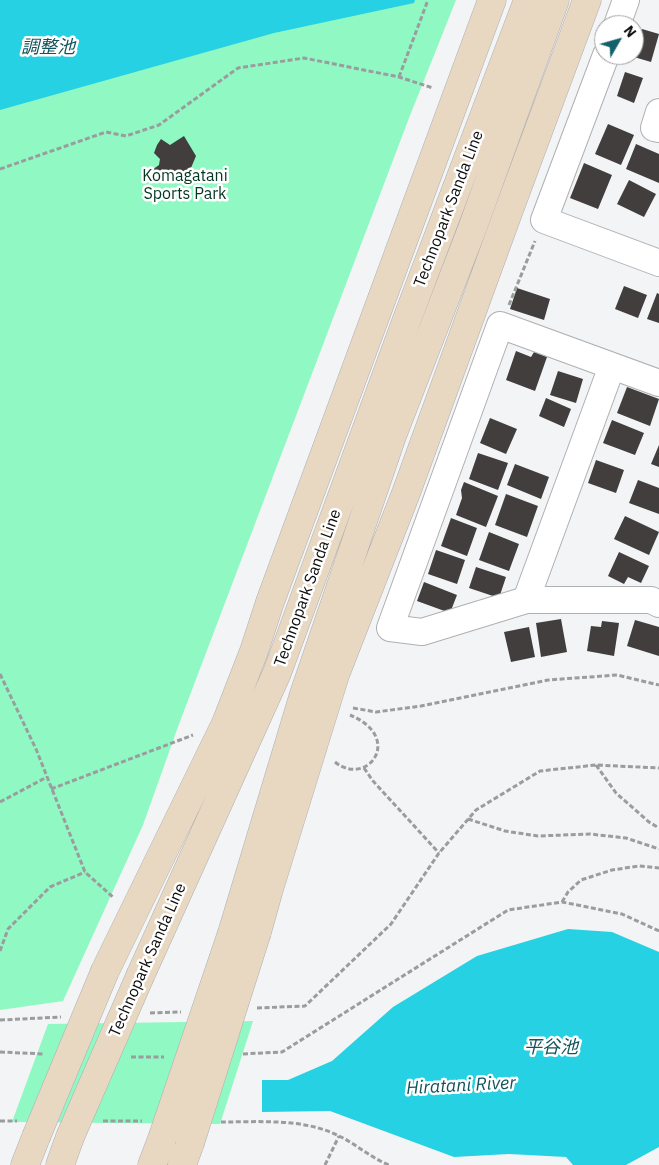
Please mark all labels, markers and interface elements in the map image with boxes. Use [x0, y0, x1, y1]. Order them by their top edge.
north arrow [594, 15, 644, 65]
text: N [620, 22, 640, 41]
water label: 調整池 [21, 37, 75, 59]
street label: Technopark Sanda Line [410, 128, 488, 290]
park label: Komagatani Sports Park [142, 166, 228, 204]
street label: Technopark Sanda Line [271, 507, 345, 669]
street label: Technopark Sanda Line [105, 880, 191, 1040]
water label: 平谷池 [524, 1037, 578, 1059]
water label: Hiratani River [406, 1072, 516, 1100]

